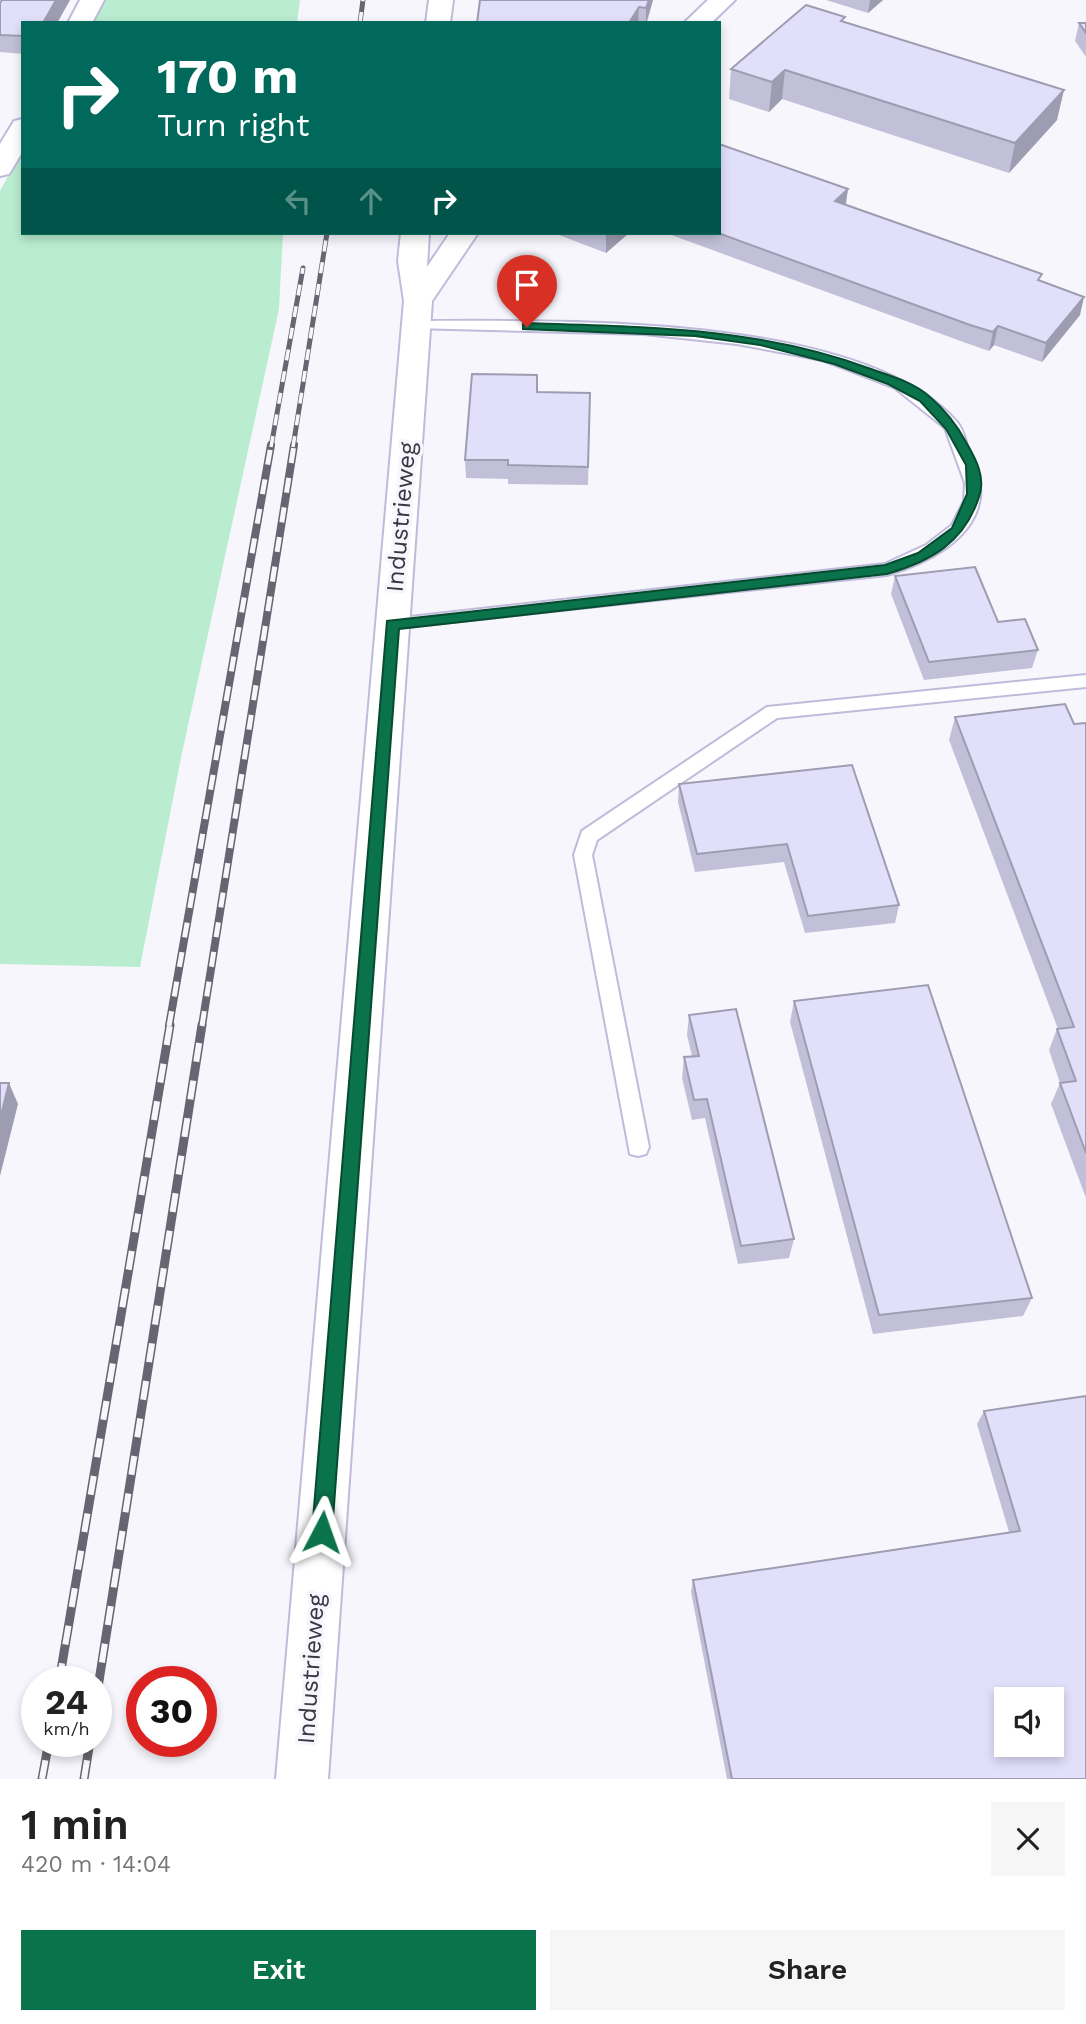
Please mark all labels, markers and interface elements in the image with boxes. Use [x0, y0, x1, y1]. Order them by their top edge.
text: 170 m [157, 47, 298, 105]
icon: right [42, 49, 133, 140]
text: Turn right [157, 106, 309, 144]
icon: left [279, 182, 317, 220]
icon: ahead [352, 182, 390, 220]
icon: right [425, 182, 463, 220]
pin [497, 255, 557, 327]
icon: arrive [508, 266, 546, 304]
street label: Industrieweg [380, 441, 422, 593]
position arrow [285, 1495, 359, 1569]
street label: Industrieweg [292, 1593, 330, 1745]
speed limit sign: 30 [126, 1666, 217, 1757]
text: 24 [45, 1681, 88, 1723]
map controls [994, 1687, 1064, 1757]
button: sound [994, 1687, 1064, 1757]
text: km/h [43, 1718, 90, 1739]
text: 1 min [21, 1800, 129, 1849]
button: close [991, 1802, 1065, 1876]
text: 420 m · 14:04 [21, 1851, 171, 1878]
button: Exit [21, 1930, 536, 2010]
button: Share [550, 1930, 1065, 2010]

